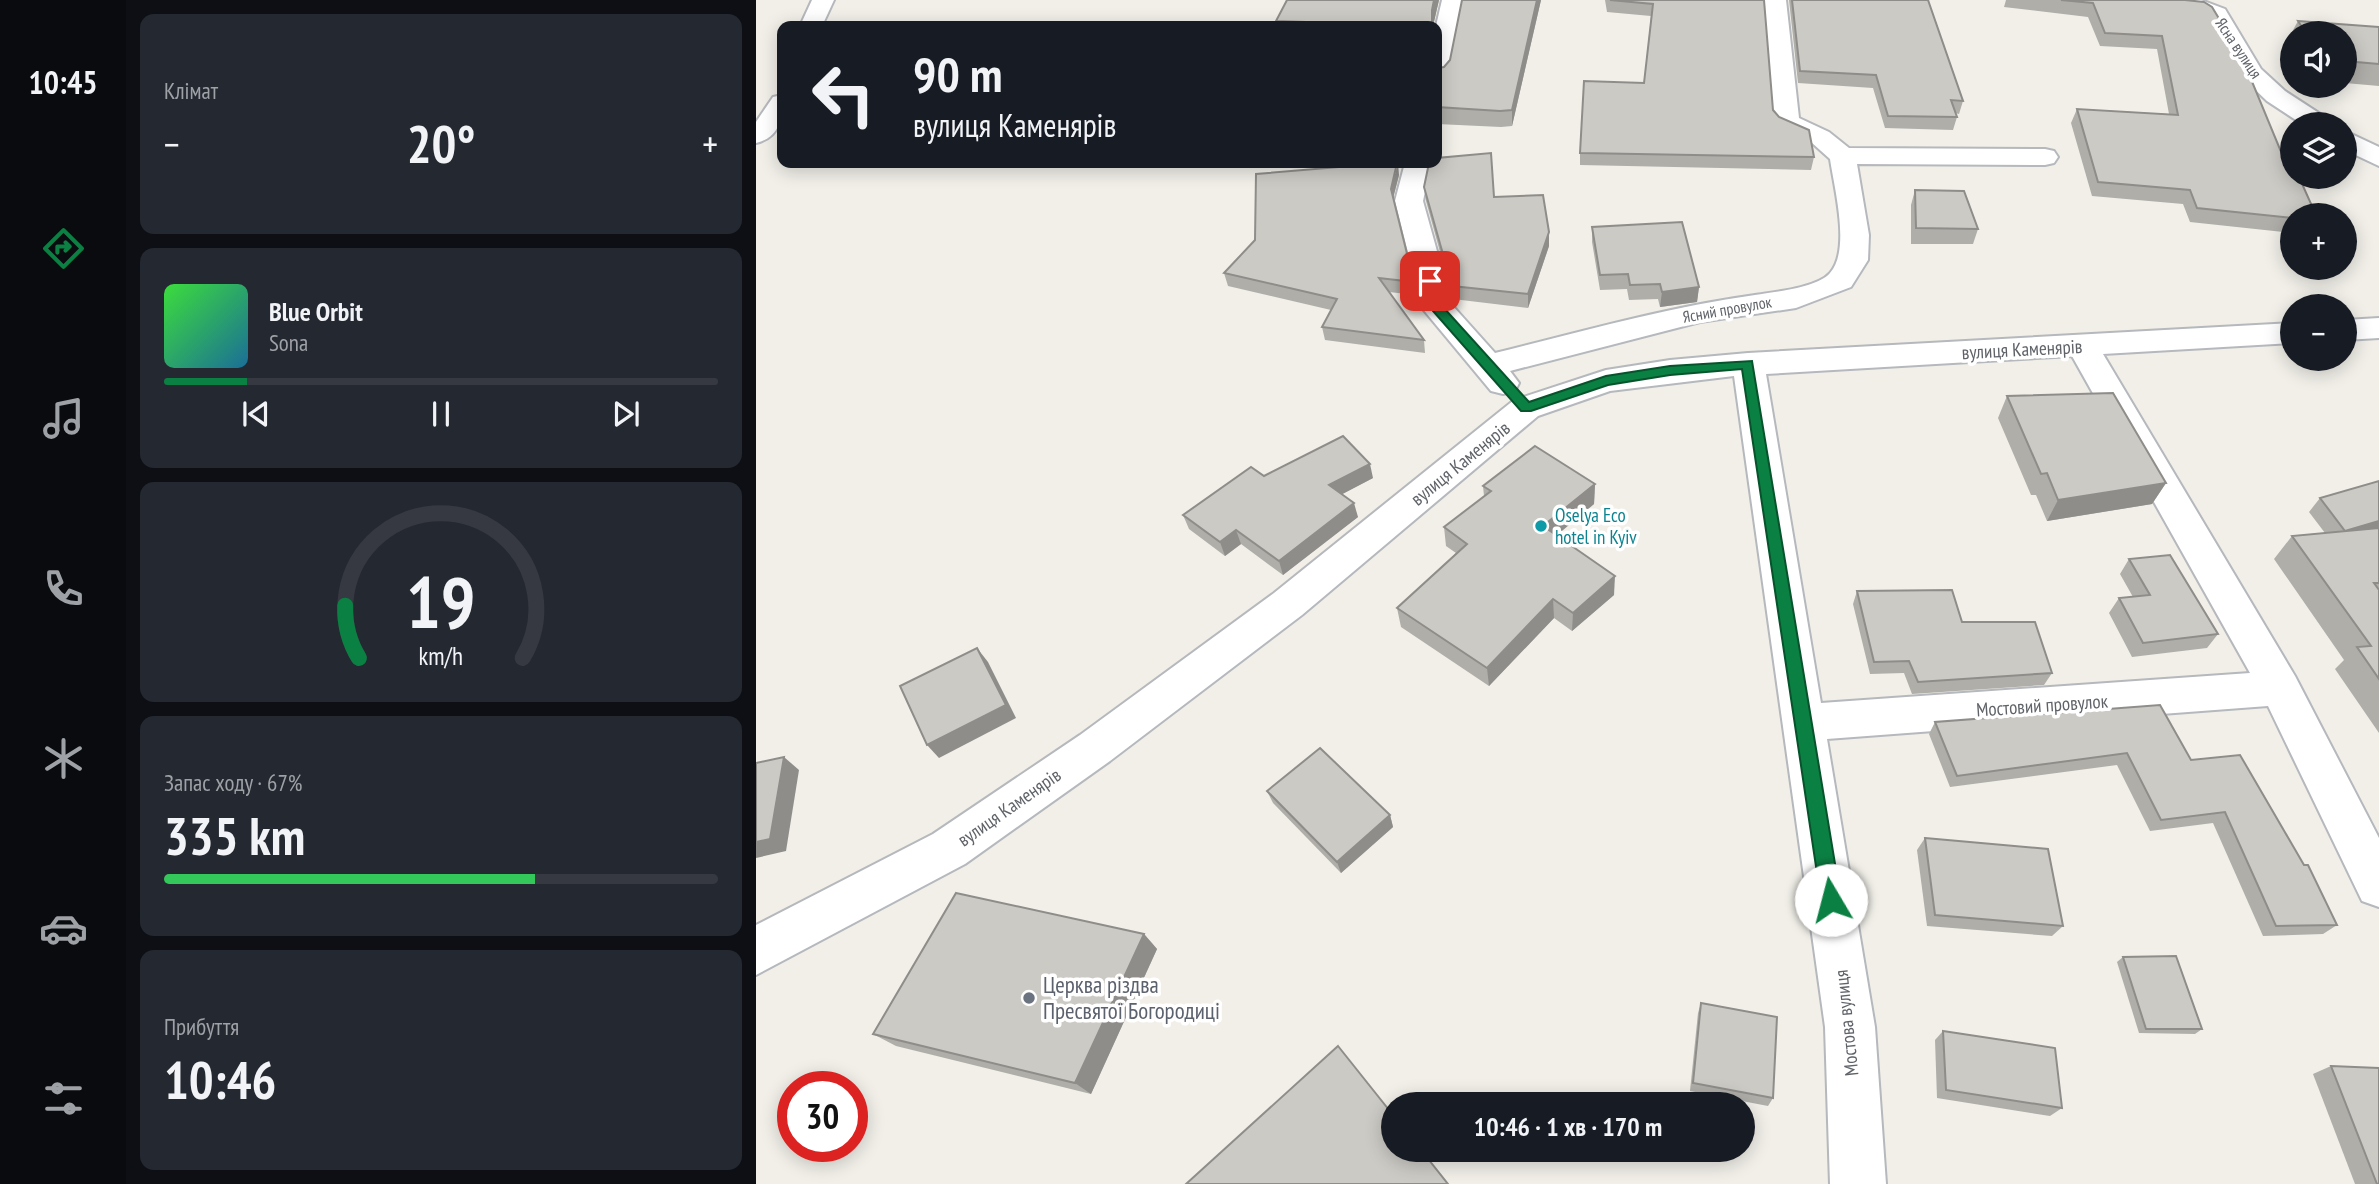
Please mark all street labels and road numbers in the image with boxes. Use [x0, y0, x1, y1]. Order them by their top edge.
street label: Ясна вулиця [2211, 14, 2267, 82]
street label: Ясний провулок [1681, 291, 1774, 327]
street label: вулиця Каменярів [1961, 334, 2083, 364]
street label: вулиця Каменярів [1406, 416, 1514, 510]
street label: Мостовий провулок [1975, 688, 2109, 722]
street label: вулиця Каменярів [953, 763, 1065, 851]
street label: Мостова вулиця [1828, 969, 1864, 1077]

